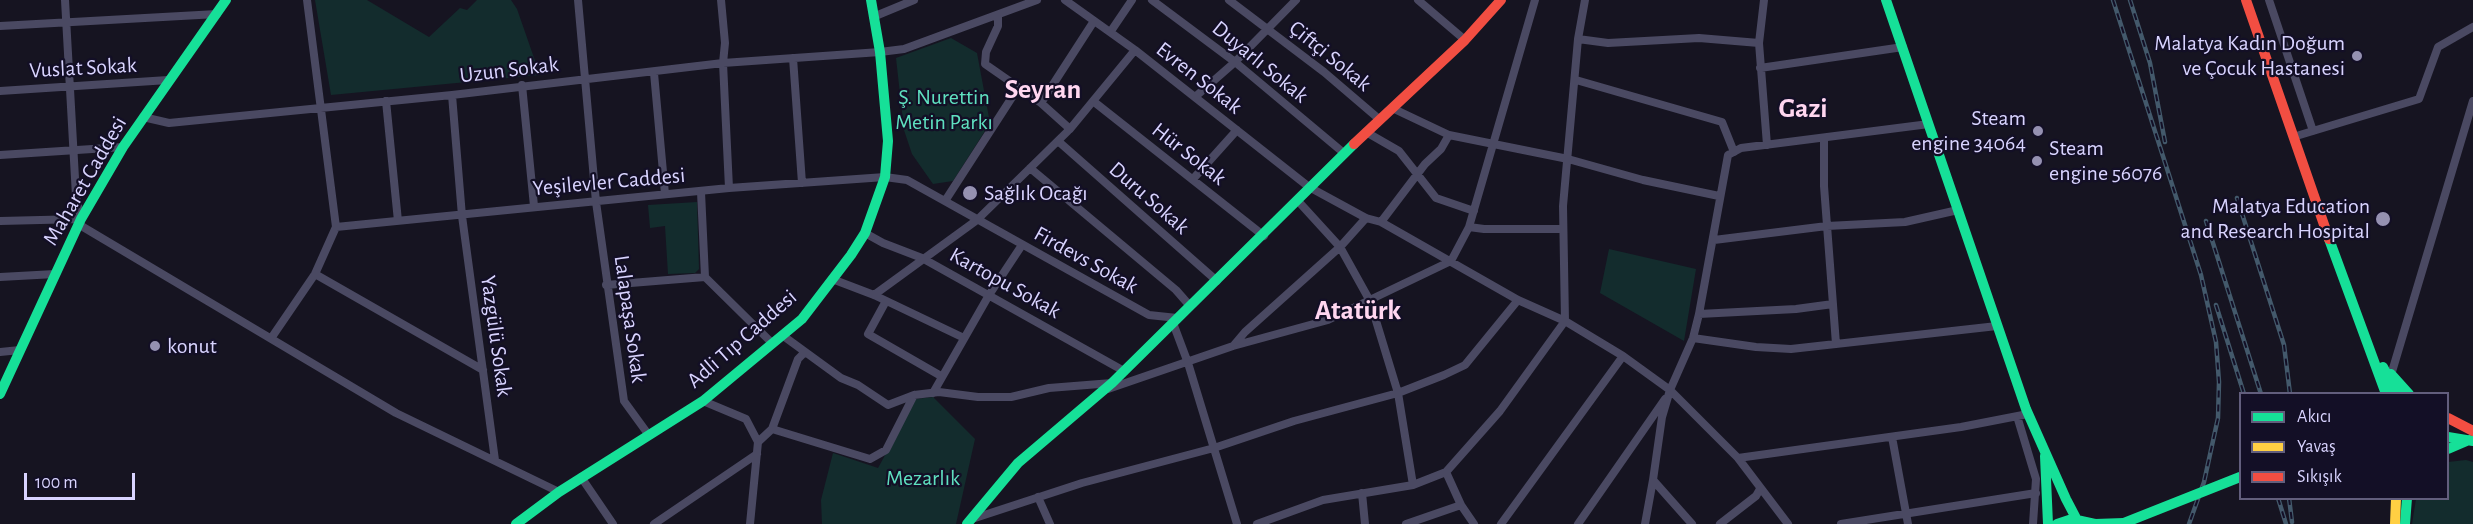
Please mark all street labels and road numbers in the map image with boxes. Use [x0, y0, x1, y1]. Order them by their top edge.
street label: Duyarlı Sokak [1207, 15, 1313, 109]
street label: Çiftçi Sokak [1284, 15, 1376, 97]
street label: Evren Sokak [1151, 36, 1247, 120]
street label: Uzun Sokak [458, 51, 560, 89]
street label: Vuslat Sokak [29, 52, 137, 84]
street label: Maharet Caddesi [37, 112, 133, 250]
street label: Hür Sokak [1147, 117, 1231, 191]
street label: Duru Sokak [1103, 156, 1195, 240]
street label: Yeşilevler Caddesi [532, 162, 686, 202]
street label: Firdevs Sokak [1029, 221, 1143, 299]
street label: Kartopu Sokak [945, 242, 1065, 324]
street label: Lalapaşa Sokak [608, 253, 652, 385]
street label: Yazgülü Sokak [474, 274, 518, 398]
street label: Adli Tıp Caddesi [682, 284, 802, 394]

